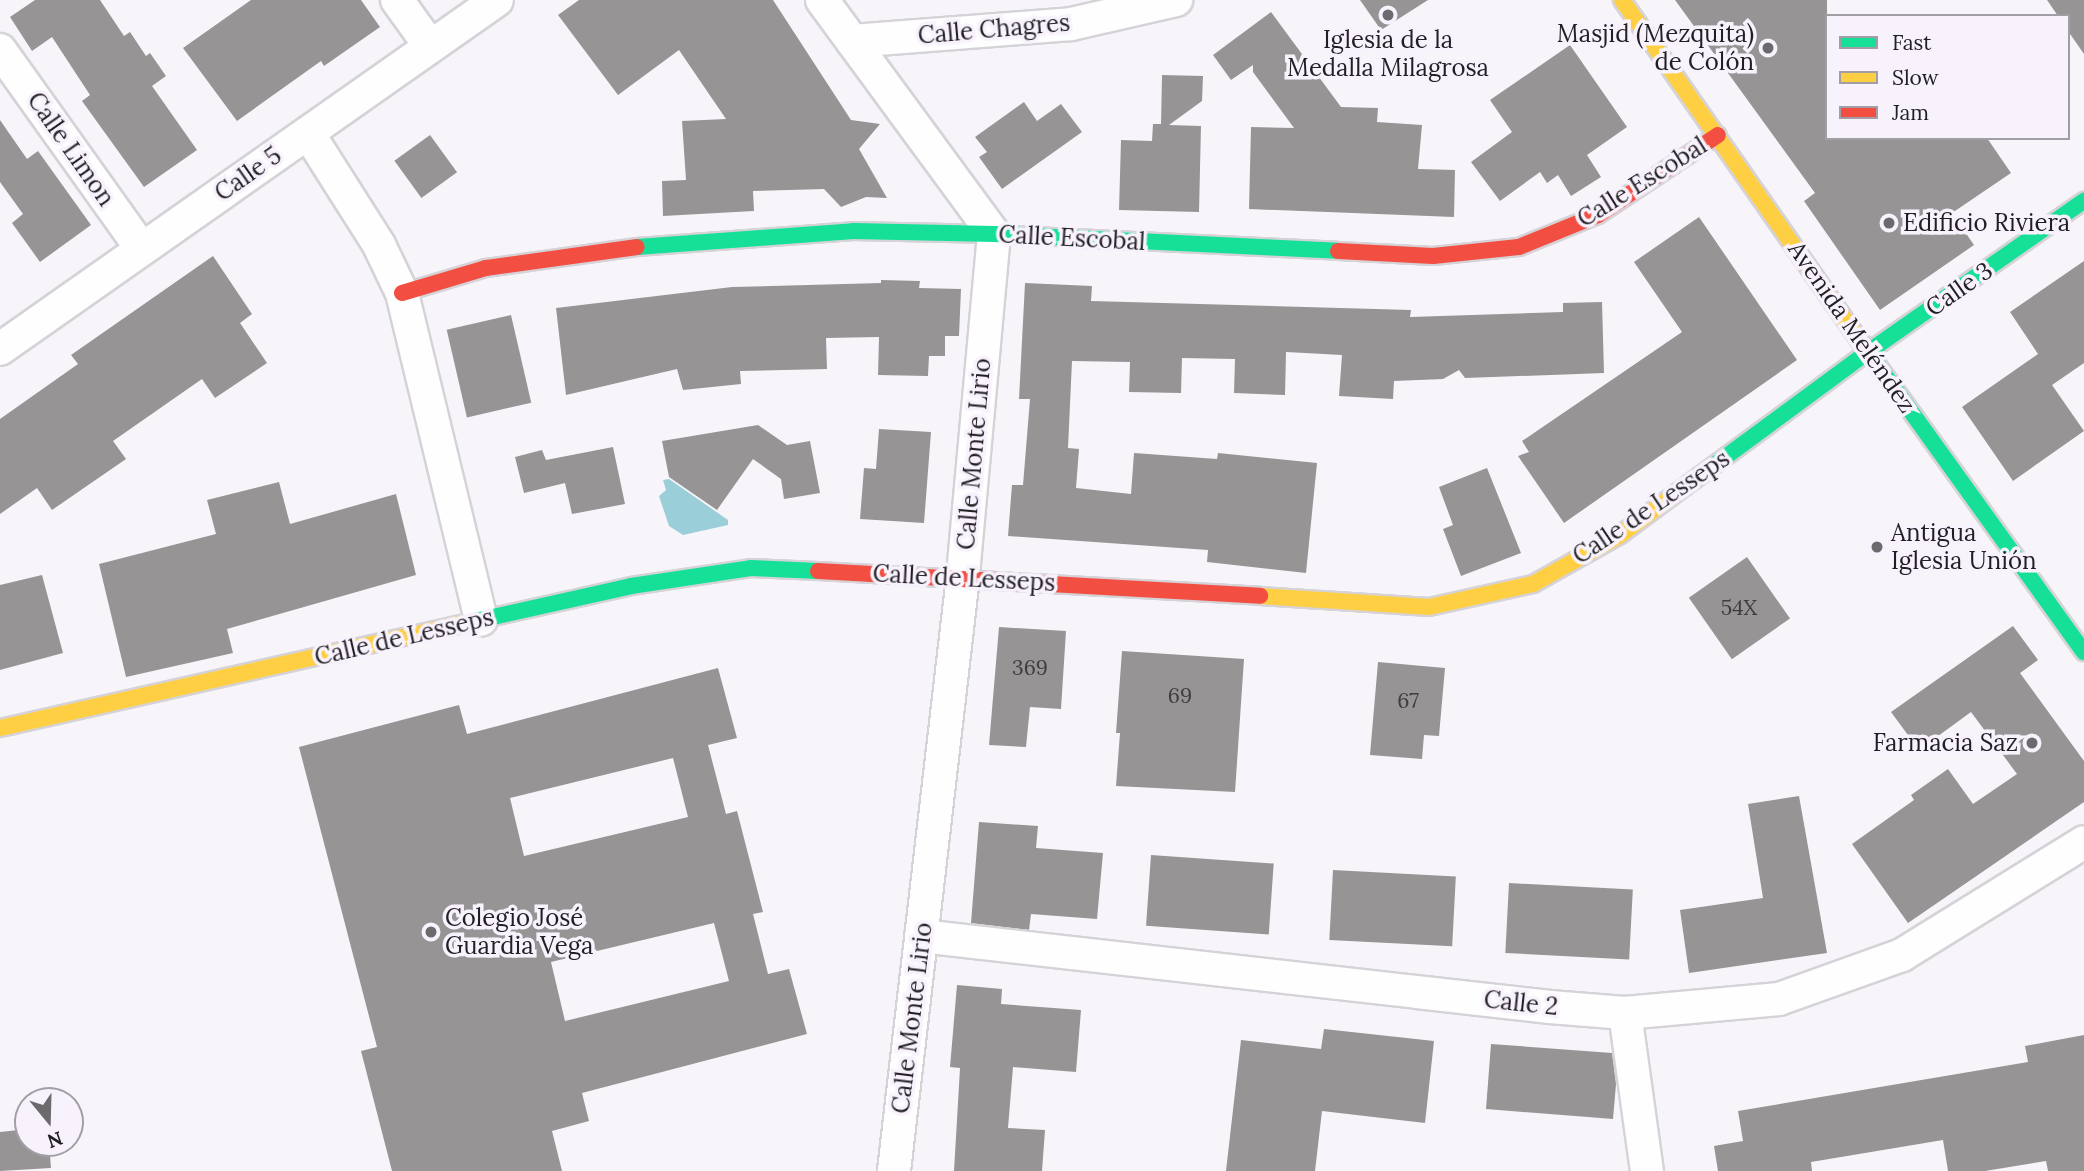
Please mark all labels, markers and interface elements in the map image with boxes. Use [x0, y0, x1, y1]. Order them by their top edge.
marker: Iglesia de la Medalla Milagrosa [1380, 7, 1396, 23]
street label: Calle Chagres [917, 8, 1071, 50]
legend [1825, 14, 2070, 140]
place label: Masjid (Mezquita) de Colón [1557, 20, 1754, 76]
place label: Iglesia de la Medalla Milagrosa [1287, 26, 1489, 82]
text: Fast [1892, 29, 1931, 56]
marker: Masjid (Mezquita) de Colón [1760, 40, 1776, 56]
text: Slow [1892, 64, 1939, 91]
street label: Calle Limon [21, 87, 121, 211]
text: Jam [1892, 99, 1929, 126]
street label: Calle Escobal [1572, 131, 1712, 233]
street label: Calle 5 [209, 141, 287, 207]
place label: Edificio Riviera [1903, 209, 2070, 237]
marker: Edificio Riviera [1881, 215, 1897, 231]
street label: Calle Escobal [998, 220, 1146, 256]
street label: Avenida Meléndez [1782, 236, 1922, 418]
street label: Calle 3 [1920, 256, 1998, 322]
street label: Calle Monte Lirio [951, 357, 997, 551]
street label: Calle de Lesseps [1567, 444, 1735, 570]
place label: Antigua Iglesia Unión [1891, 519, 2037, 575]
marker: Antigua Iglesia Unión [1869, 539, 1885, 555]
street label: Calle de Lesseps [872, 559, 1056, 597]
house number: 54X [1721, 595, 1757, 621]
street label: Calle de Lesseps [312, 602, 496, 672]
house number: 369 [1012, 655, 1048, 681]
house number: 69 [1168, 683, 1192, 709]
house number: 67 [1397, 688, 1419, 714]
place label: Farmacia Saz [1873, 729, 2018, 757]
marker: Farmacia Saz [2024, 735, 2040, 751]
place label: Colegio José Guardia Vega [445, 904, 593, 960]
street label: Calle Monte Lirio [886, 921, 938, 1115]
marker: Colegio José Guardia Vega [423, 924, 439, 940]
street label: Calle 2 [1482, 985, 1560, 1021]
north arrow [14, 1087, 84, 1157]
text: N [44, 1126, 66, 1154]

